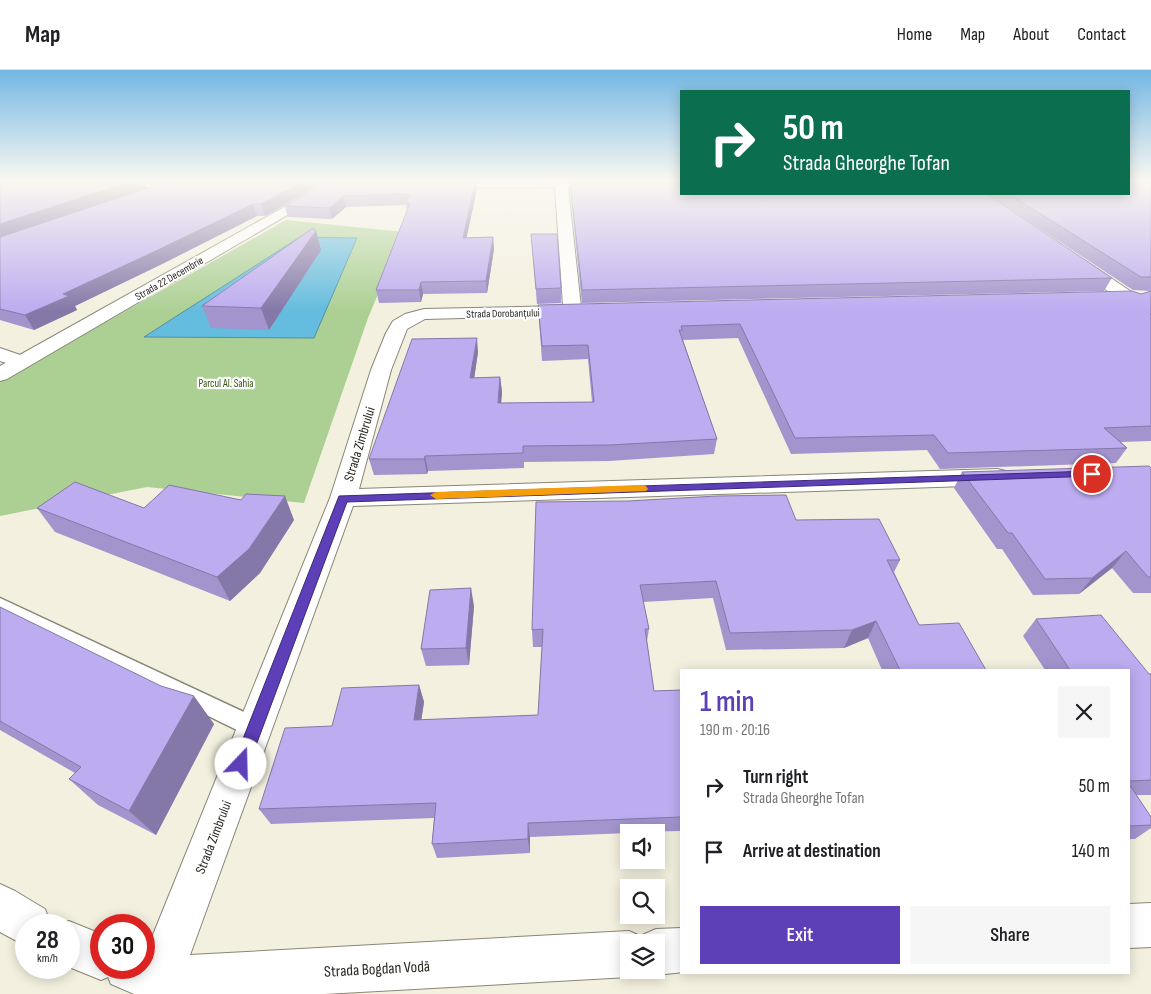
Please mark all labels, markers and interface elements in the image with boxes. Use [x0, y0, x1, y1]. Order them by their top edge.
text: Map [25, 20, 60, 49]
text: Home [897, 24, 932, 45]
text: Map [960, 24, 985, 45]
text: About [1013, 24, 1049, 45]
text: Contact [1077, 24, 1126, 45]
text: 50 m [783, 107, 844, 150]
icon: right [700, 110, 765, 175]
text: Strada Gheorghe Tofan [783, 150, 950, 177]
street label: Strada 22 Decembrie [133, 254, 206, 303]
street label: Strada Dorobanțului [466, 306, 540, 321]
park label: Parcul Al. Sahia [198, 377, 254, 390]
street label: Strada Zimbrului [340, 405, 379, 483]
pin [1071, 453, 1113, 495]
icon: arrive [1078, 460, 1106, 488]
text: 1 min [700, 684, 755, 720]
button: close [1058, 686, 1110, 738]
text: 190 m · 20:16 [700, 721, 770, 740]
position arrow [214, 737, 266, 789]
text: Turn right [743, 766, 808, 789]
icon: right [700, 773, 728, 801]
text: 50 m [1079, 775, 1110, 798]
text: Strada Gheorghe Tofan [743, 789, 864, 808]
street label: Strada Zimbrului [192, 798, 235, 876]
map controls [620, 824, 665, 979]
button: sound [620, 824, 665, 869]
icon: arrive [700, 838, 728, 866]
text: Arrive at destination [743, 840, 881, 863]
text: 140 m [1072, 840, 1110, 863]
button: search [620, 879, 665, 924]
button: Exit [700, 906, 900, 964]
button: Share [910, 906, 1110, 964]
speed limit sign: 30 [90, 914, 155, 979]
text: 28 [36, 925, 59, 956]
button: layers [620, 934, 665, 979]
text: km/h [37, 951, 58, 966]
street label: Strada Bogdan Vodă [324, 957, 431, 982]

